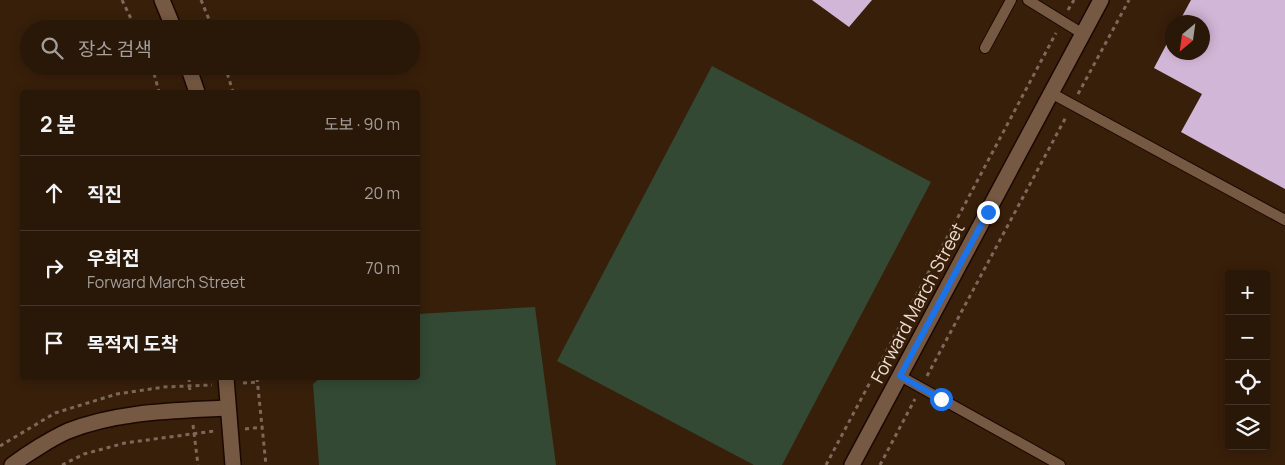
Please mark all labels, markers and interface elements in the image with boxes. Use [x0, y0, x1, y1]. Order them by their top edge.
north arrow [1165, 15, 1210, 60]
search box [20, 20, 420, 75]
icon: search [38, 34, 66, 62]
text: 장소 검색 [78, 36, 152, 62]
text: 2 분 [40, 110, 76, 138]
text: 도보 · 90 m [324, 113, 400, 135]
icon: ahead [40, 179, 68, 207]
text: 직진 [87, 181, 122, 207]
text: 20 m [364, 182, 400, 204]
route end [977, 201, 1000, 224]
street label: Forward March Street [865, 218, 970, 387]
text: 우회전 [87, 245, 139, 271]
icon: right [40, 254, 68, 282]
text: 70 m [365, 257, 400, 279]
map controls [1225, 270, 1270, 450]
button: + [1225, 270, 1270, 315]
text: Forward March Street [87, 271, 246, 293]
button: − [1225, 315, 1270, 360]
icon: arrive [40, 329, 68, 357]
text: 목적지 도착 [87, 331, 178, 357]
button: locate [1225, 360, 1270, 405]
route start [930, 388, 953, 411]
button: layers [1225, 405, 1270, 450]

